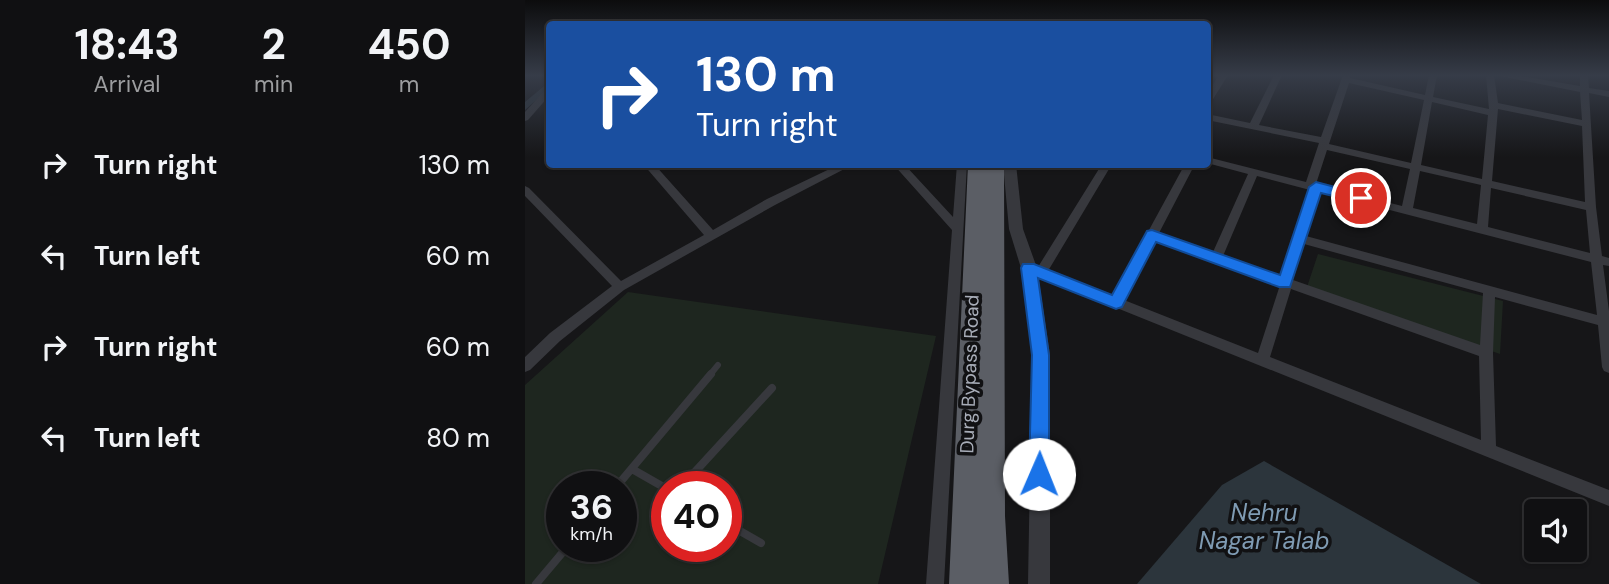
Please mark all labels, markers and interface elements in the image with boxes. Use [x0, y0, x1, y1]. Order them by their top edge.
text: 18:43 [74, 17, 180, 72]
text: 2 [261, 17, 286, 72]
text: 450 [368, 17, 451, 72]
text: 130 m [696, 42, 836, 106]
icon: right [581, 49, 672, 140]
text: Arrival [93, 69, 160, 99]
text: min [254, 69, 293, 99]
text: m [399, 69, 419, 99]
text: Turn right [696, 104, 838, 146]
icon: right [35, 146, 73, 184]
text: Turn right [94, 148, 218, 182]
text: 130 m [419, 148, 490, 182]
pin [1331, 168, 1391, 228]
icon: arrive [1342, 179, 1380, 217]
icon: left [35, 237, 73, 275]
text: Turn left [94, 239, 201, 273]
text: 60 m [426, 239, 490, 273]
street label: Durg Bypass Road [954, 294, 985, 454]
icon: right [35, 328, 73, 366]
text: Turn right [94, 330, 218, 364]
text: 60 m [426, 330, 490, 364]
icon: left [35, 419, 73, 457]
text: Turn left [94, 421, 201, 455]
text: 80 m [426, 421, 490, 455]
position arrow [1002, 437, 1076, 511]
speed limit sign: 40 [651, 471, 742, 562]
text: 36 [570, 484, 613, 530]
water label: Nehru Nagar Talab [1199, 497, 1329, 556]
map controls [1524, 499, 1587, 562]
button: sound [1524, 499, 1587, 562]
text: km/h [570, 522, 613, 546]

